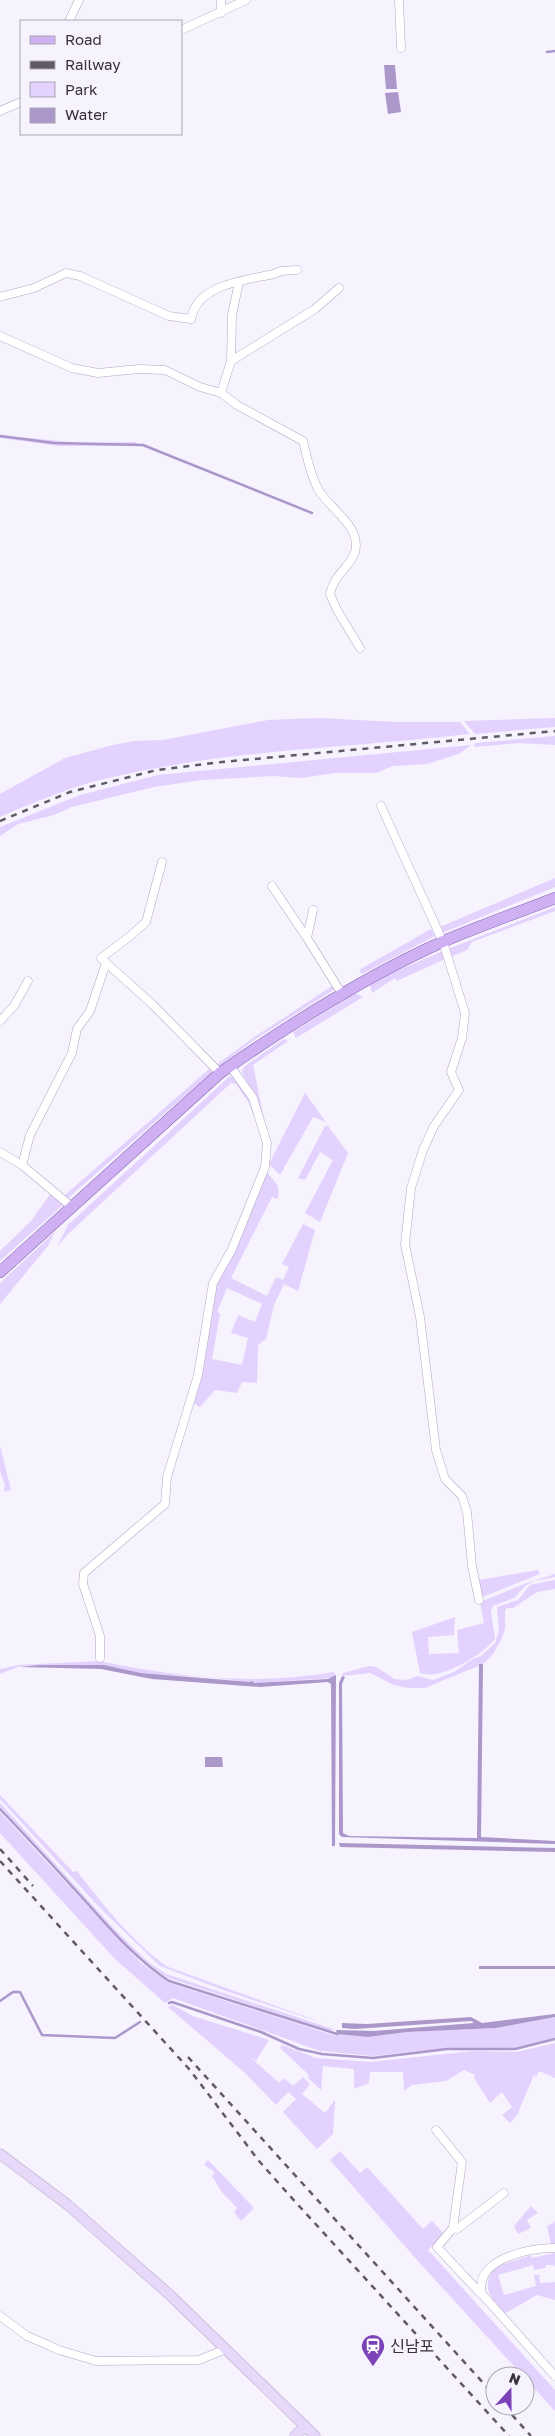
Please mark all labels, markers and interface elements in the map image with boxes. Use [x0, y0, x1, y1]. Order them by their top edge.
legend [20, 20, 182, 135]
text: Road [65, 30, 102, 48]
text: Railway [65, 55, 121, 73]
text: Park [65, 80, 98, 98]
text: Water [65, 105, 108, 123]
station icon: 신남포 [360, 2333, 386, 2367]
place label: 신남포 [390, 2336, 434, 2356]
north arrow [485, 2366, 535, 2416]
text: N [507, 2369, 523, 2388]

